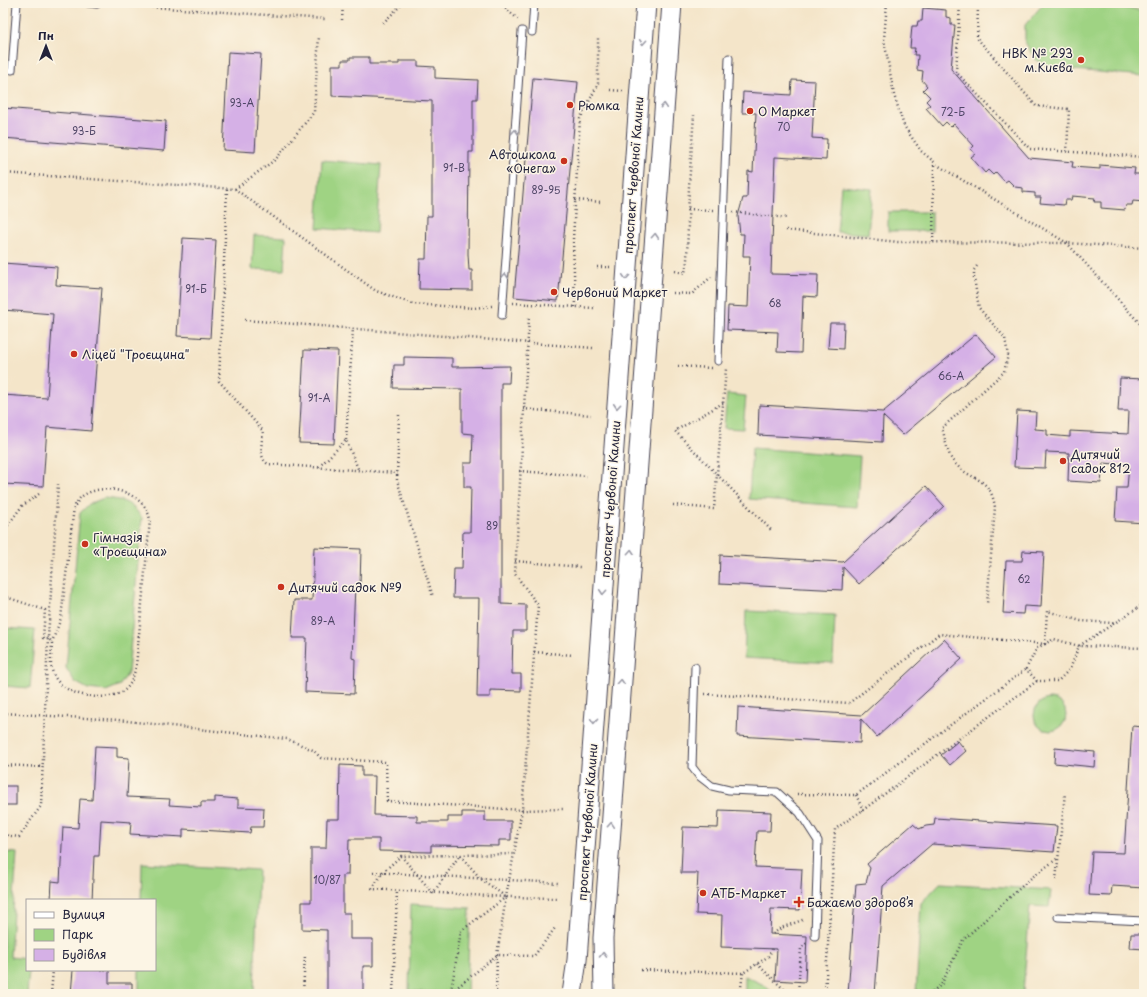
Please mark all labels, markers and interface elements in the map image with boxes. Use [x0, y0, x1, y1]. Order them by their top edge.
north arrow [26, 26, 66, 66]
text: Пн [38, 27, 54, 44]
one-way arrow [639, 39, 648, 45]
place label: НВК № 293 м.Києва [1002, 44, 1073, 76]
marker: НВК № 293 м.Києва [1076, 55, 1086, 65]
house number: 93-А [230, 95, 255, 110]
place label: Рюмка [578, 96, 620, 114]
street label: проспект Червоної Калини [619, 96, 647, 254]
marker: Рюмка [565, 100, 575, 110]
place label: О Маркет [758, 102, 816, 120]
one-way arrow [660, 103, 669, 109]
house number: 72-Б [941, 104, 965, 119]
marker: О Маркет [745, 106, 755, 116]
house number: 70 [778, 119, 790, 134]
house number: 93-Б [72, 123, 96, 138]
one-way arrow [511, 129, 520, 135]
place label: Автошкола «Онега» [489, 145, 557, 177]
marker: Автошкола «Онега» [559, 156, 569, 166]
house number: 91-В [443, 160, 465, 175]
house number: 89-95 [531, 182, 561, 197]
one-way arrow [650, 233, 659, 239]
one-way arrow [501, 273, 510, 279]
one-way arrow [622, 274, 631, 280]
house number: 91-Б [185, 281, 207, 296]
place label: Червоний Маркет [562, 283, 667, 301]
marker: Червоний Маркет [549, 287, 559, 297]
house number: 68 [768, 295, 782, 310]
place label: Ліцей "Троєщина" [82, 345, 189, 363]
marker: Ліцей "Троєщина" [69, 349, 79, 359]
house number: 66-А [938, 368, 964, 383]
house number: 91-А [308, 390, 331, 405]
one-way arrow [612, 403, 621, 409]
street label: проспект Червоної Калини [596, 420, 624, 578]
place label: Дитячий садок 812 [1070, 445, 1131, 477]
marker: Дитячий садок 812 [1058, 456, 1068, 466]
house number: 89 [486, 518, 498, 533]
place label: Гімназія «Троєщина» [93, 528, 167, 560]
marker: Гімназія «Троєщина» [80, 539, 90, 549]
one-way arrow [626, 549, 635, 555]
house number: 62 [1017, 571, 1031, 586]
place label: Дитячий садок №9 [288, 578, 402, 596]
marker: Дитячий садок №9 [276, 582, 286, 592]
one-way arrow [599, 589, 608, 595]
house number: 89-А [311, 613, 336, 628]
one-way arrow [617, 679, 626, 685]
one-way arrow [589, 718, 598, 725]
street label: проспект Червоної Калини [573, 743, 601, 901]
one-way arrow [607, 822, 616, 828]
house number: 10/87 [313, 872, 341, 887]
place label: АТБ-Маркет [711, 884, 786, 902]
marker: АТБ-Маркет [698, 888, 708, 898]
place label: Бажаємо здоровʼя [807, 893, 914, 911]
marker: Бажаємо здоровʼя [794, 897, 804, 907]
legend [26, 899, 156, 971]
text: Вулиця [62, 905, 105, 923]
text: Парк [62, 925, 94, 943]
text: Будівля [62, 945, 107, 963]
one-way arrow [599, 952, 607, 958]

